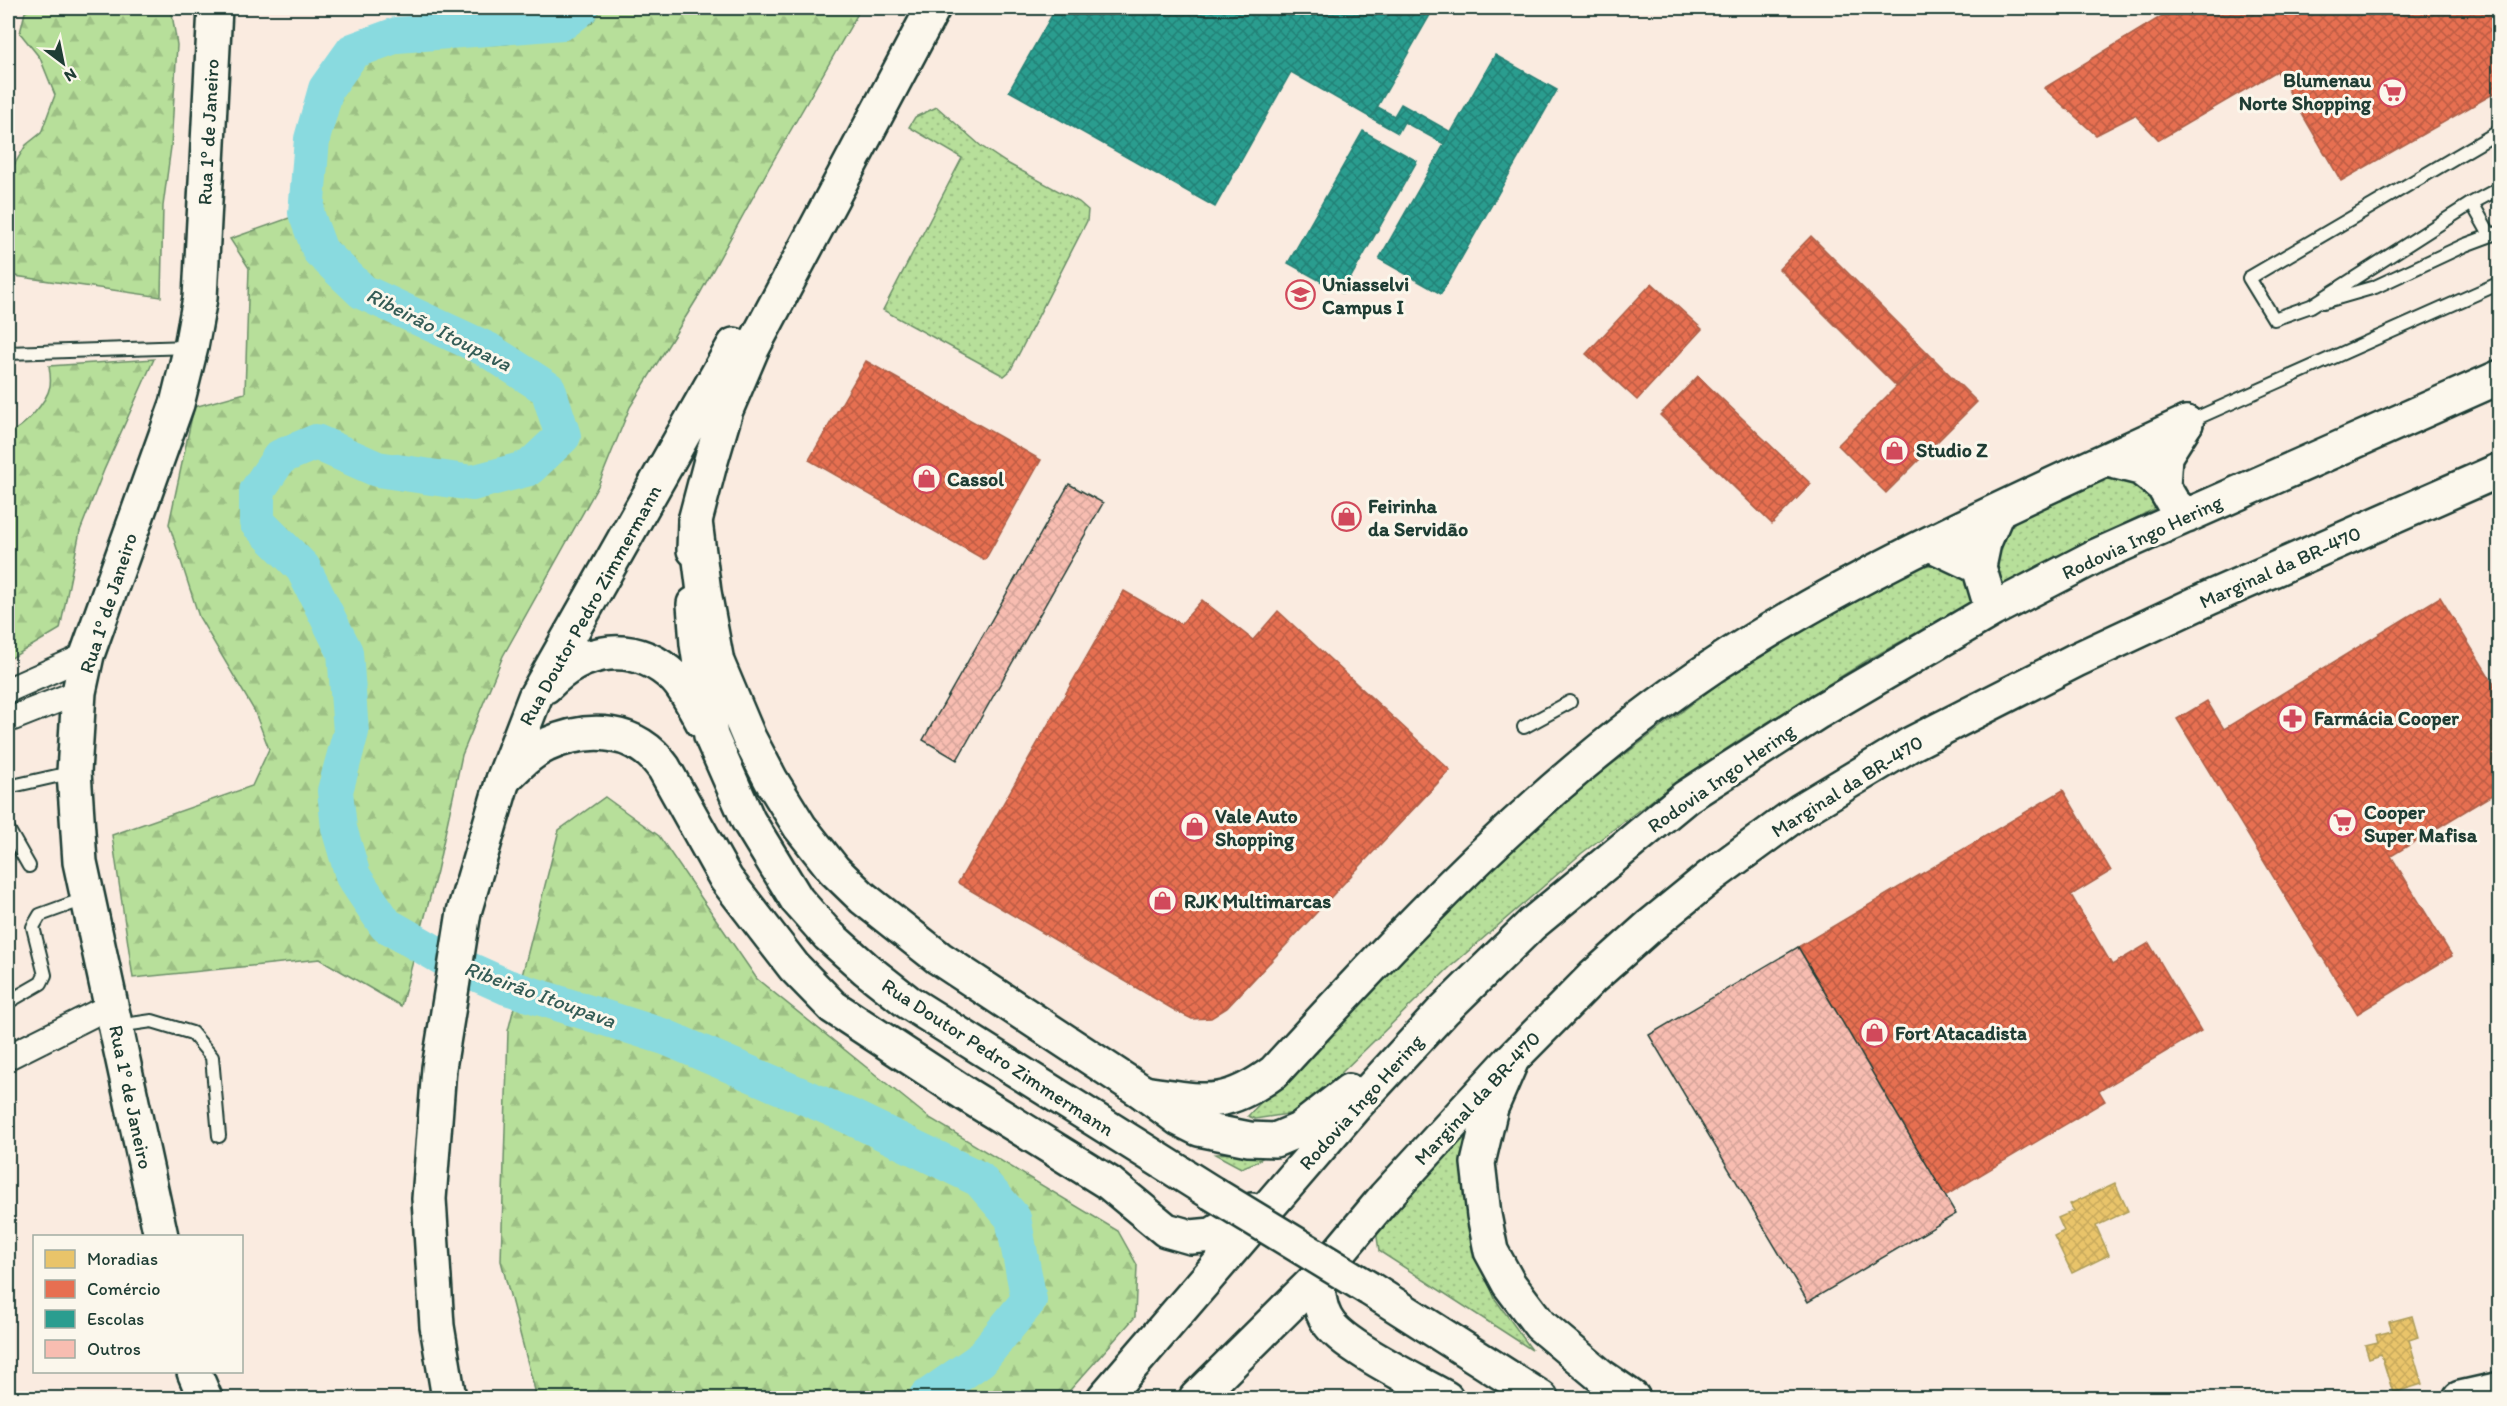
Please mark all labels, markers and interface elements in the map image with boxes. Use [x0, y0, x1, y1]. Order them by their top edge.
north arrow [33, 33, 93, 93]
street label: Rua 1º de Janeiro [192, 58, 224, 206]
text: N [61, 64, 80, 86]
place label: Blumenau Norte Shopping [2239, 68, 2372, 116]
supermarket icon: Blumenau Norte Shopping [2376, 76, 2408, 108]
place label: Uniasselvi Campus I [1322, 272, 1409, 320]
school or university icon: Uniasselvi Campus I [1285, 279, 1317, 311]
water label: Ribeirão Itoupava [363, 282, 516, 376]
shop icon: Studio Z [1879, 434, 1911, 466]
place label: Studio Z [1916, 438, 1988, 462]
shop icon: Cassol [910, 463, 942, 495]
place label: Cassol [947, 467, 1004, 491]
street label: Rua Doutor Pedro Zimmermann [514, 480, 666, 730]
street label: Rodovia Ingo Hering [2058, 489, 2227, 585]
place label: Feirinha da Servidão [1368, 494, 1468, 541]
shop icon: Feirinha da Servidão [1331, 501, 1363, 533]
street label: Marginal da BR-470 [2195, 521, 2365, 613]
street label: Rua 1º de Janeiro [74, 530, 142, 676]
pharmacy icon: Farmácia Cooper [2277, 702, 2309, 734]
place label: Farmácia Cooper [2314, 706, 2459, 731]
street label: Rodovia Ingo Hering [1643, 718, 1800, 838]
street label: Marginal da BR-470 [1767, 730, 1927, 842]
place label: Cooper Super Mafisa [2364, 800, 2478, 848]
place label: Vale Auto Shopping [1215, 804, 1298, 852]
supermarket icon: Cooper Super Mafisa [2327, 807, 2359, 839]
shop icon: Vale Auto Shopping [1178, 811, 1210, 843]
shop icon: RJK Multimarcas [1147, 885, 1179, 917]
place label: RJK Multimarcas [1184, 889, 1331, 913]
water label: Ribeirão Itoupava [461, 955, 620, 1033]
street label: Rua Doutor Pedro Zimmermann [877, 973, 1119, 1141]
shop icon: Fort Atacadista [1858, 1017, 1890, 1049]
place label: Fort Atacadista [1895, 1021, 2027, 1045]
street label: Rua 1º de Janeiro [104, 1023, 158, 1171]
street label: Marginal da BR-470 [1409, 1026, 1545, 1170]
street label: Rodovia Ingo Hering [1294, 1029, 1429, 1175]
legend [33, 1235, 243, 1373]
text: Moradias [87, 1248, 158, 1270]
text: Comércio [87, 1278, 161, 1300]
text: Escolas [87, 1308, 144, 1330]
text: Outros [87, 1338, 141, 1360]

